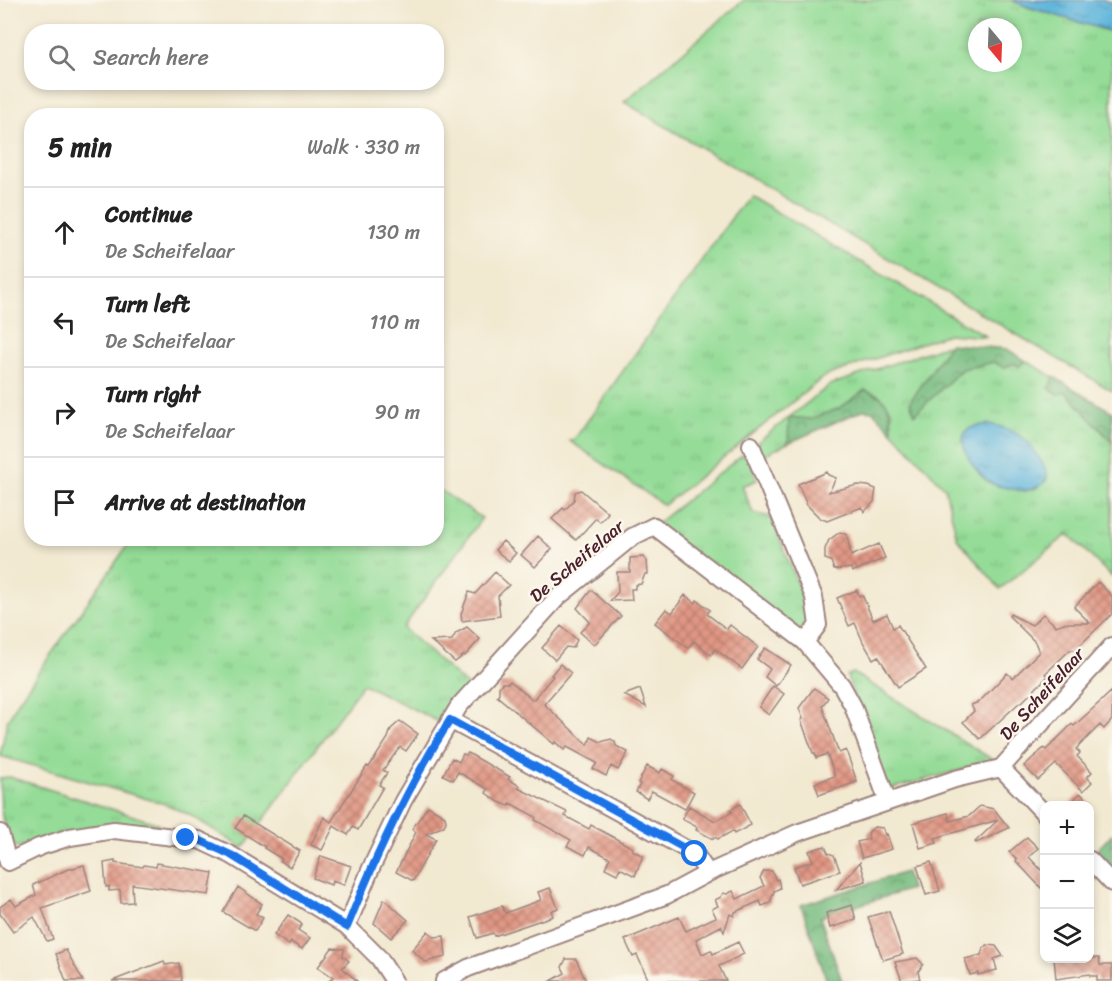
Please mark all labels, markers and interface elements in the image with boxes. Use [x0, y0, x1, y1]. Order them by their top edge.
north arrow [968, 18, 1022, 72]
search box [24, 24, 444, 90]
text: Search here [93, 38, 209, 77]
icon: search [45, 41, 78, 74]
text: 5 min [48, 124, 112, 170]
text: Walk · 330 m [307, 130, 420, 165]
text: Continue [105, 195, 193, 234]
text: 130 m [367, 215, 420, 250]
icon: ahead [48, 216, 81, 249]
text: De Scheifelaar [105, 234, 234, 269]
text: Turn left [105, 285, 190, 324]
text: 110 m [370, 305, 420, 340]
icon: left [48, 306, 81, 339]
text: De Scheifelaar [105, 324, 234, 359]
text: Turn right [105, 375, 200, 414]
text: 90 m [375, 395, 420, 430]
icon: right [48, 396, 81, 429]
text: De Scheifelaar [105, 414, 234, 449]
text: Arrive at destination [105, 483, 306, 522]
icon: arrive [48, 486, 81, 519]
street label: De Scheifelaar [522, 510, 633, 611]
street label: De Scheifelaar [991, 639, 1094, 748]
map controls [1040, 801, 1094, 963]
button: + [1040, 801, 1094, 855]
route end [172, 824, 198, 850]
route start [681, 840, 707, 866]
button: − [1040, 855, 1094, 909]
button: layers [1040, 909, 1094, 963]

